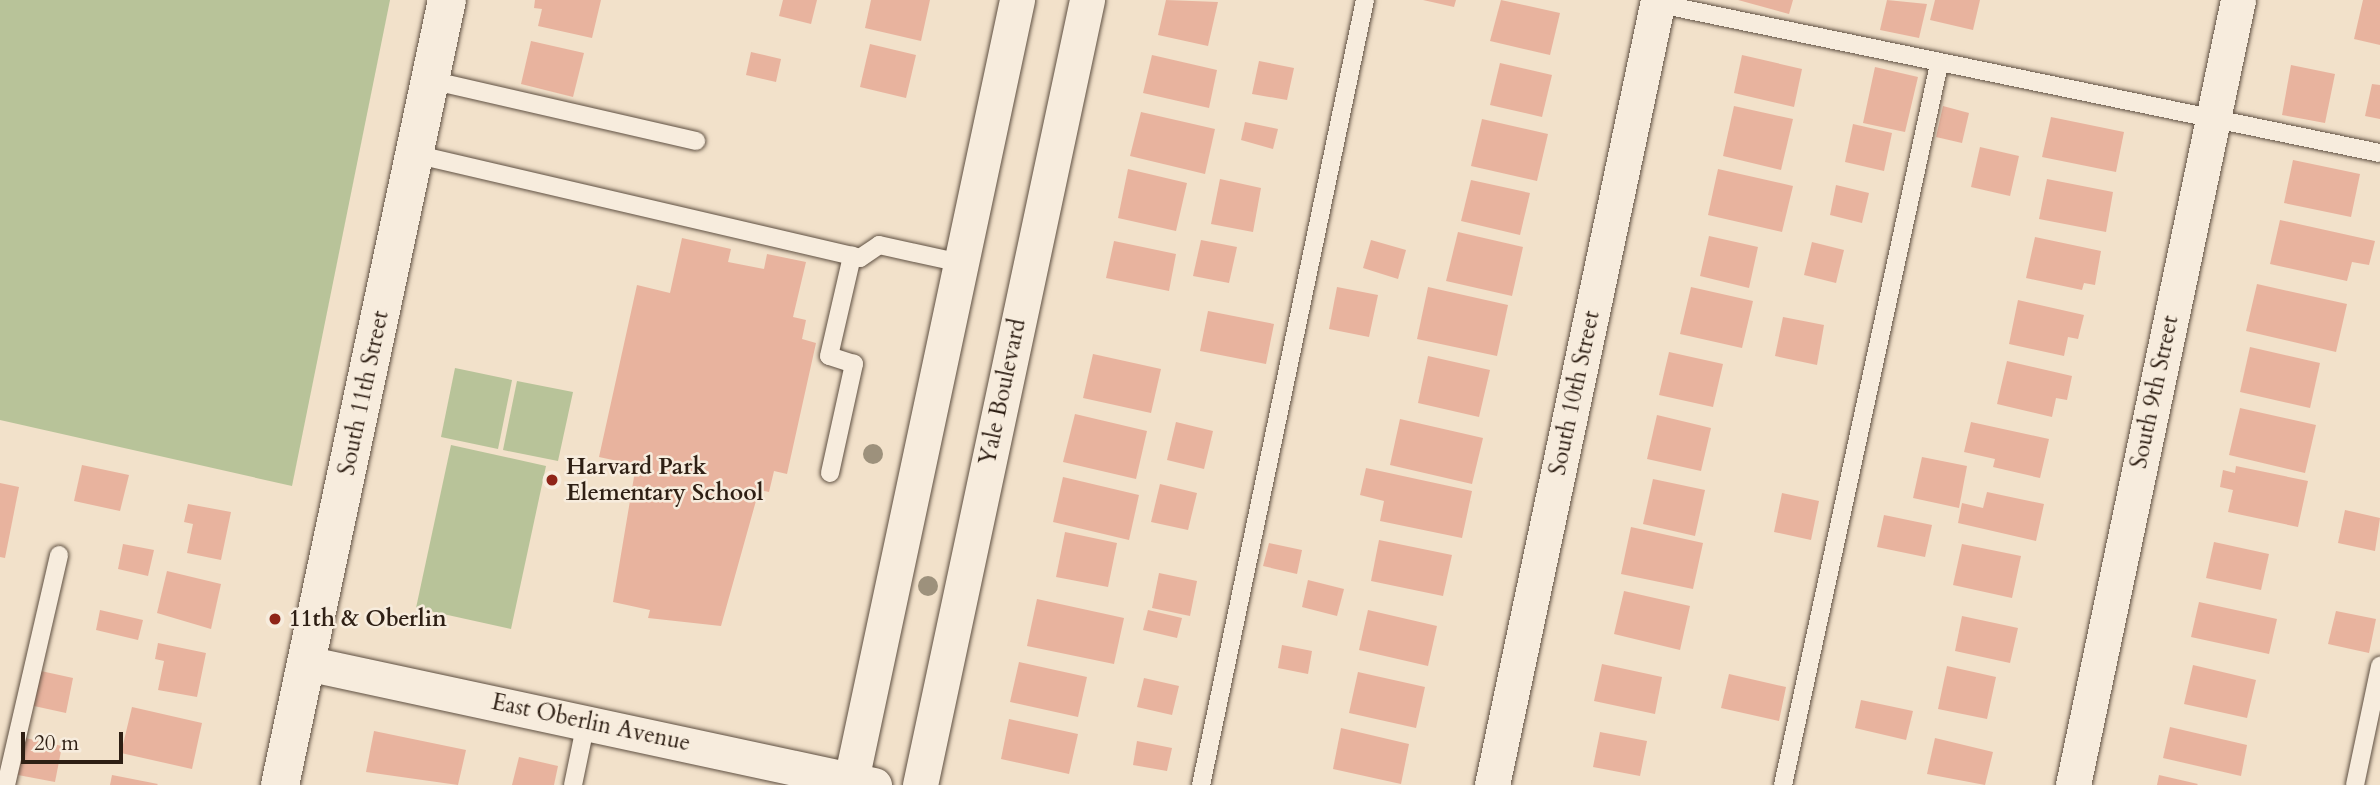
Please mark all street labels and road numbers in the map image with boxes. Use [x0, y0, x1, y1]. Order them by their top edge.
street label: South 11th Street [333, 308, 395, 478]
street label: South 10th Street [1544, 308, 1606, 478]
street label: South 9th Street [2125, 313, 2185, 471]
street label: Yale Boulevard [974, 316, 1032, 468]
street label: East Oberlin Avenue [489, 688, 693, 758]

